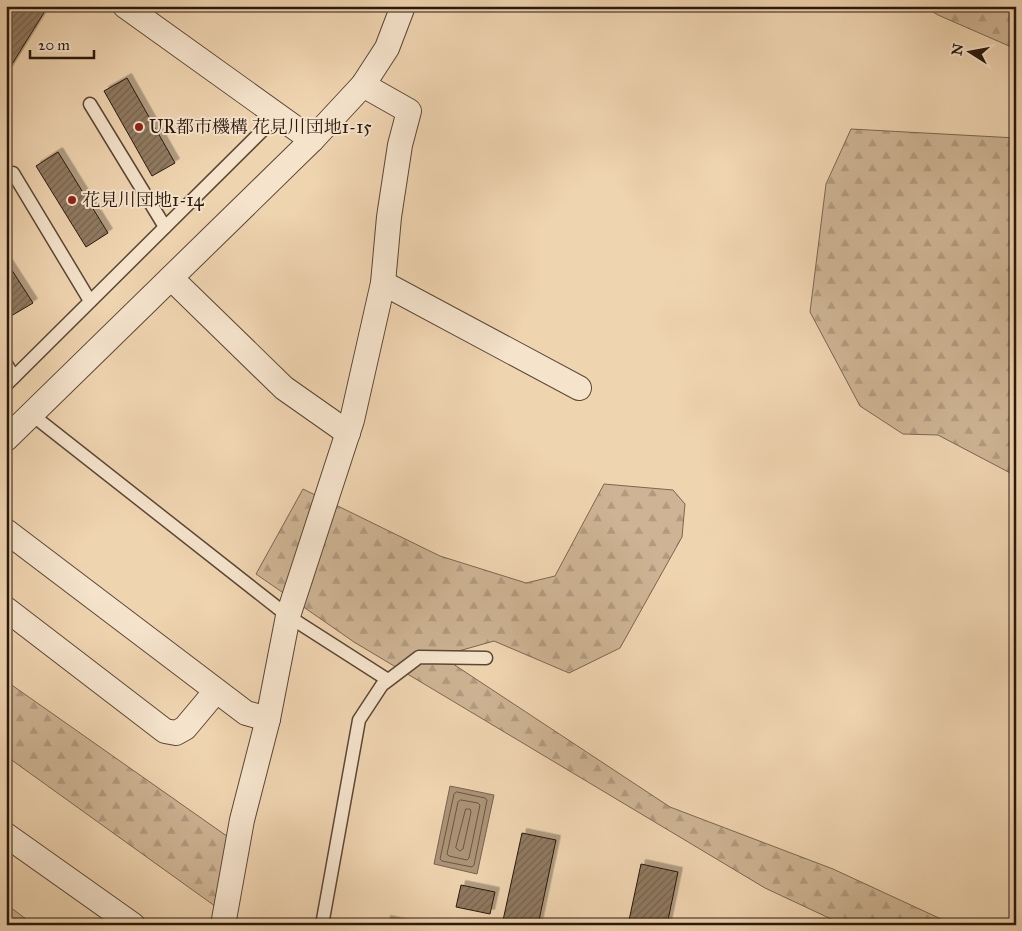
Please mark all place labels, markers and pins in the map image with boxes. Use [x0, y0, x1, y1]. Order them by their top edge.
place label: UR都市機構 花見川団地1-15 [149, 116, 372, 138]
marker: UR都市機構 花見川団地1-15 [133, 121, 145, 133]
place label: 花見川団地1-14 [82, 189, 205, 211]
marker: 花見川団地1-14 [66, 194, 78, 206]

